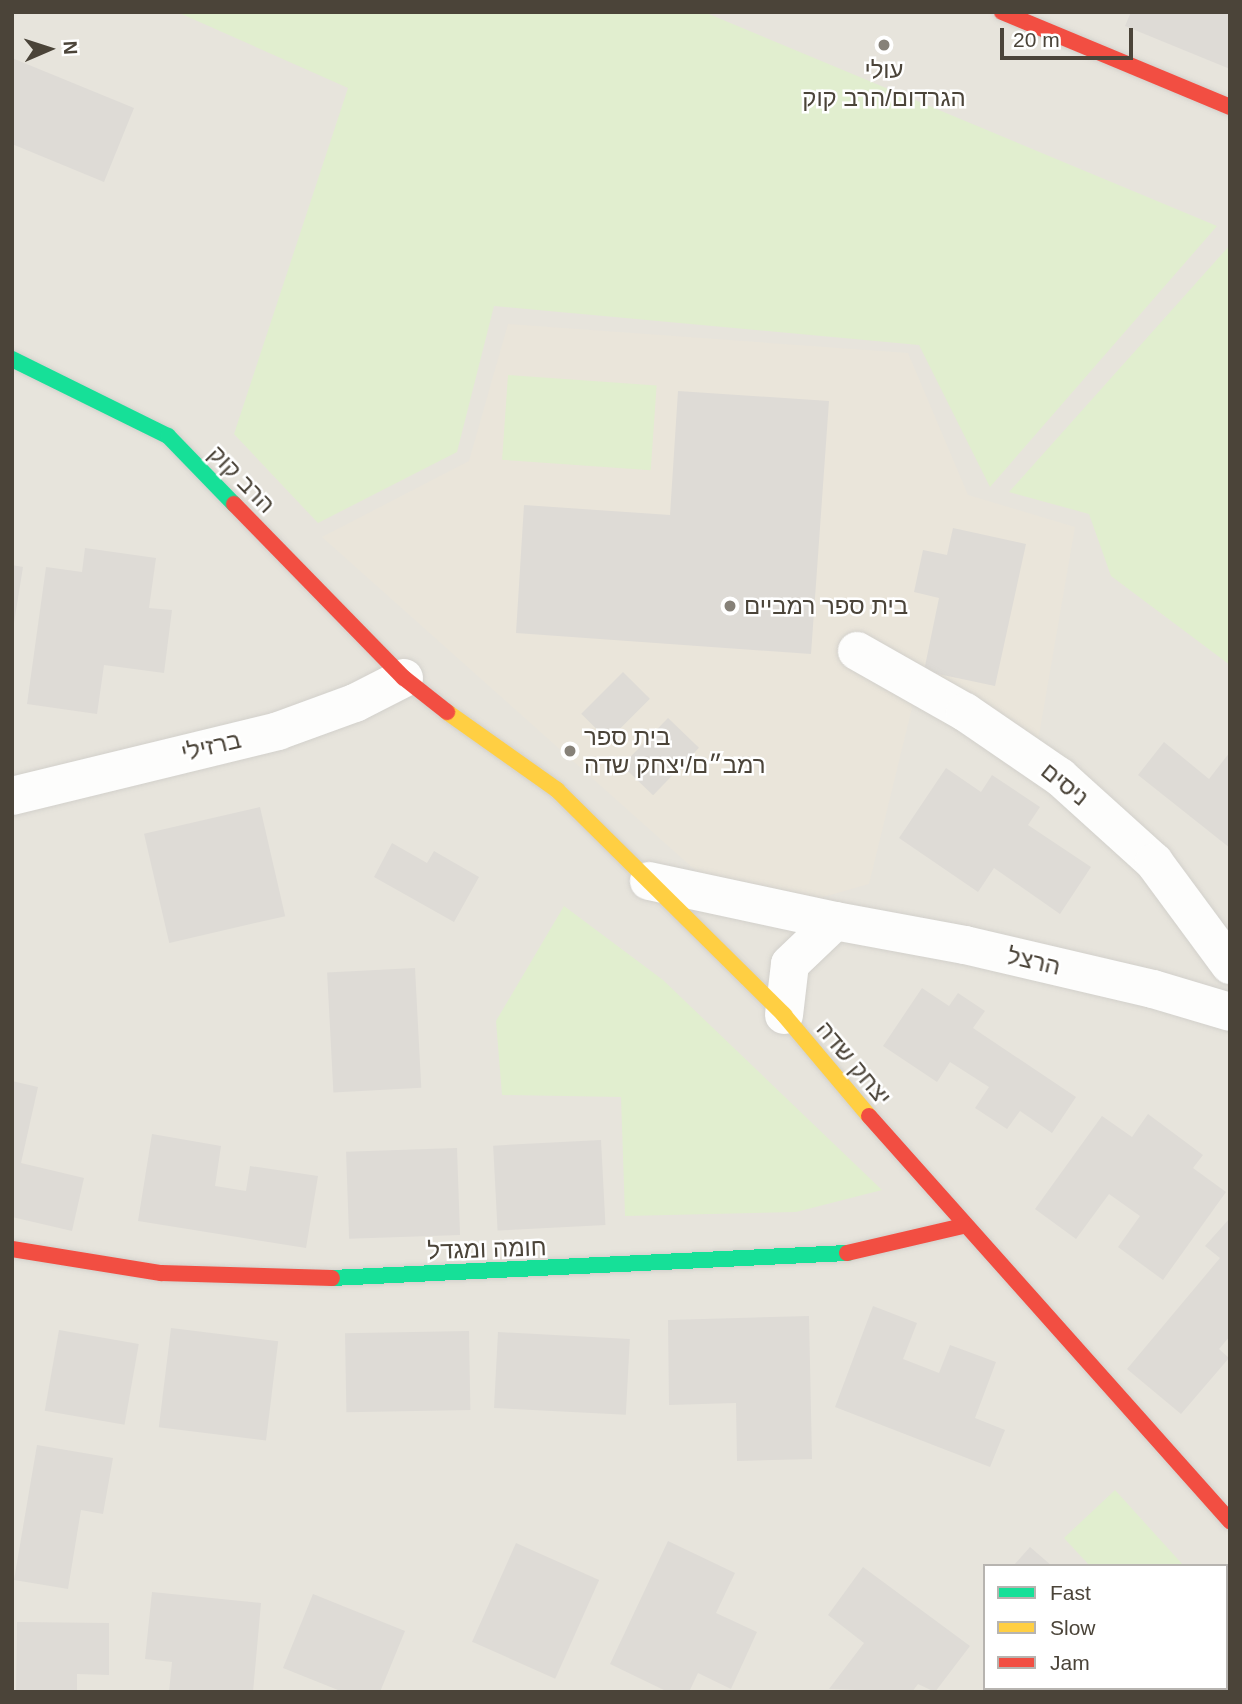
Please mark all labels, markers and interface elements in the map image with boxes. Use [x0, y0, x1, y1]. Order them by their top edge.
north arrow [14, 14, 84, 84]
scale bar [1004, 14, 1137, 58]
text: 20 m [1013, 28, 1060, 51]
marker: עולי הגרדום/הרב קוק [876, 37, 892, 53]
text: N [60, 40, 81, 55]
place label: עולי הגרדום/הרב קוק [802, 56, 966, 112]
street label: הרב קוק [203, 439, 281, 519]
place label: בית ספר רמביים [744, 592, 908, 620]
marker: בית ספר רמביים [722, 598, 738, 614]
place label: בית ספר רמב״ם/יצחק שדה [584, 723, 766, 779]
street label: ברזילי [178, 725, 244, 767]
marker: בית ספר רמב״ם/יצחק שדה [562, 743, 578, 759]
street label: ניסים [1035, 756, 1095, 812]
street label: הרצל [1005, 941, 1063, 981]
street label: יצחק שדה [810, 1015, 898, 1111]
street label: חומה ומגדל [427, 1233, 547, 1265]
legend [983, 1564, 1228, 1690]
text: Fast [1050, 1581, 1091, 1604]
text: Slow [1050, 1616, 1096, 1639]
text: Jam [1050, 1651, 1090, 1674]

